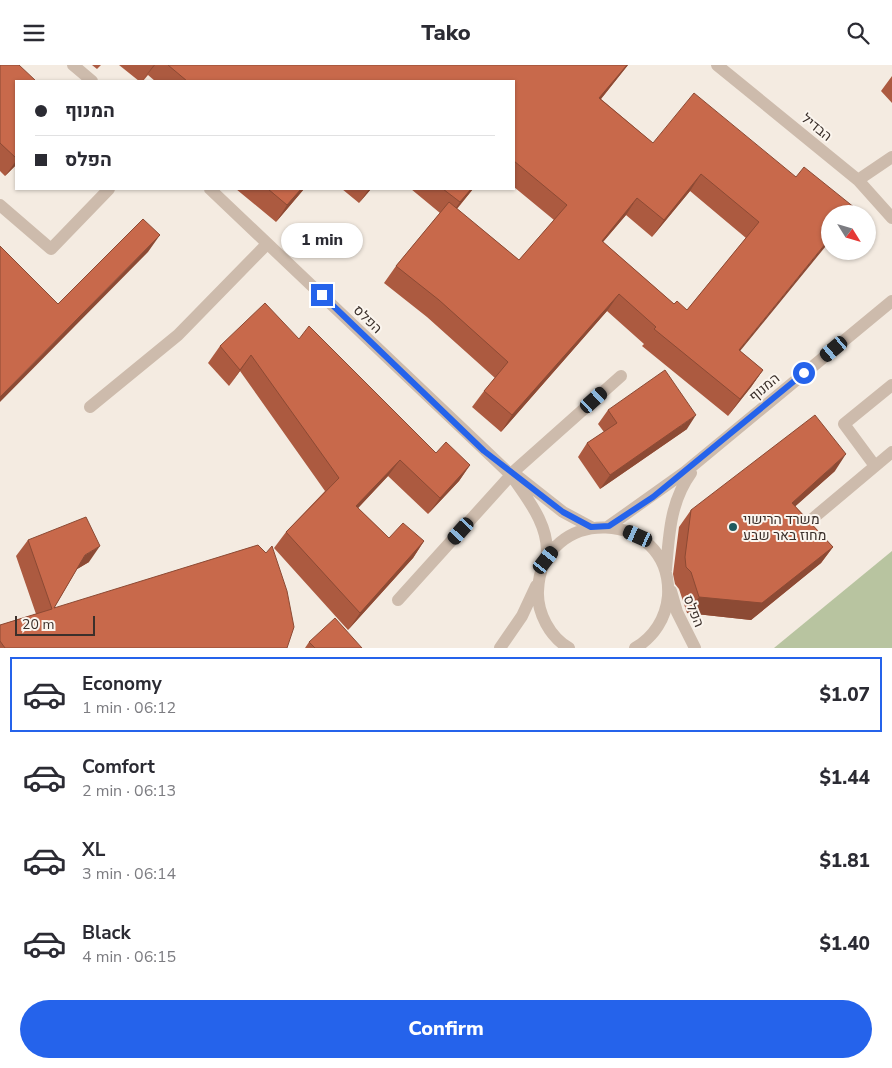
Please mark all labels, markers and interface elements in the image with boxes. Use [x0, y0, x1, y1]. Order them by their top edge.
text: Tako [421, 18, 471, 48]
icon: menu [20, 19, 48, 47]
icon: search [844, 19, 872, 47]
text: המנוף [65, 98, 115, 124]
street label: הבדיל [797, 109, 836, 146]
text: הפלס [65, 147, 112, 173]
north arrow [821, 205, 876, 260]
map controls [821, 205, 876, 260]
callout: 1 min [281, 223, 363, 257]
text: 1 min [301, 229, 343, 251]
route end [311, 284, 333, 306]
street label: הפלס [349, 301, 386, 338]
car [817, 334, 850, 364]
route start [793, 362, 815, 384]
street label: המנוף [745, 369, 784, 406]
car [577, 384, 610, 416]
place label: משרד הרישוי מחוז באר שבע [743, 510, 826, 545]
car [445, 515, 476, 547]
marker: משרד הרישוי מחוז באר שבע [727, 521, 739, 533]
car [621, 523, 654, 549]
car [530, 544, 561, 576]
street label: הפלס [679, 592, 709, 630]
scale bar [15, 613, 95, 636]
text: 20 m [22, 615, 54, 634]
text: Economy [82, 671, 162, 697]
icon: car [22, 672, 67, 717]
text: $1.07 [819, 682, 870, 708]
text: 1 min · 06:12 [82, 697, 176, 719]
text: Comfort [82, 754, 155, 780]
icon: car [22, 755, 67, 800]
text: $1.44 [819, 765, 870, 791]
text: 2 min · 06:13 [82, 780, 176, 802]
text: XL [82, 837, 105, 863]
icon: car [22, 838, 67, 883]
text: $1.81 [819, 848, 870, 874]
text: 3 min · 06:14 [82, 863, 176, 885]
text: Black [82, 920, 131, 946]
icon: car [22, 921, 67, 966]
text: $1.40 [819, 931, 870, 957]
text: 4 min · 06:15 [82, 946, 176, 968]
button: Confirm [20, 1000, 872, 1058]

